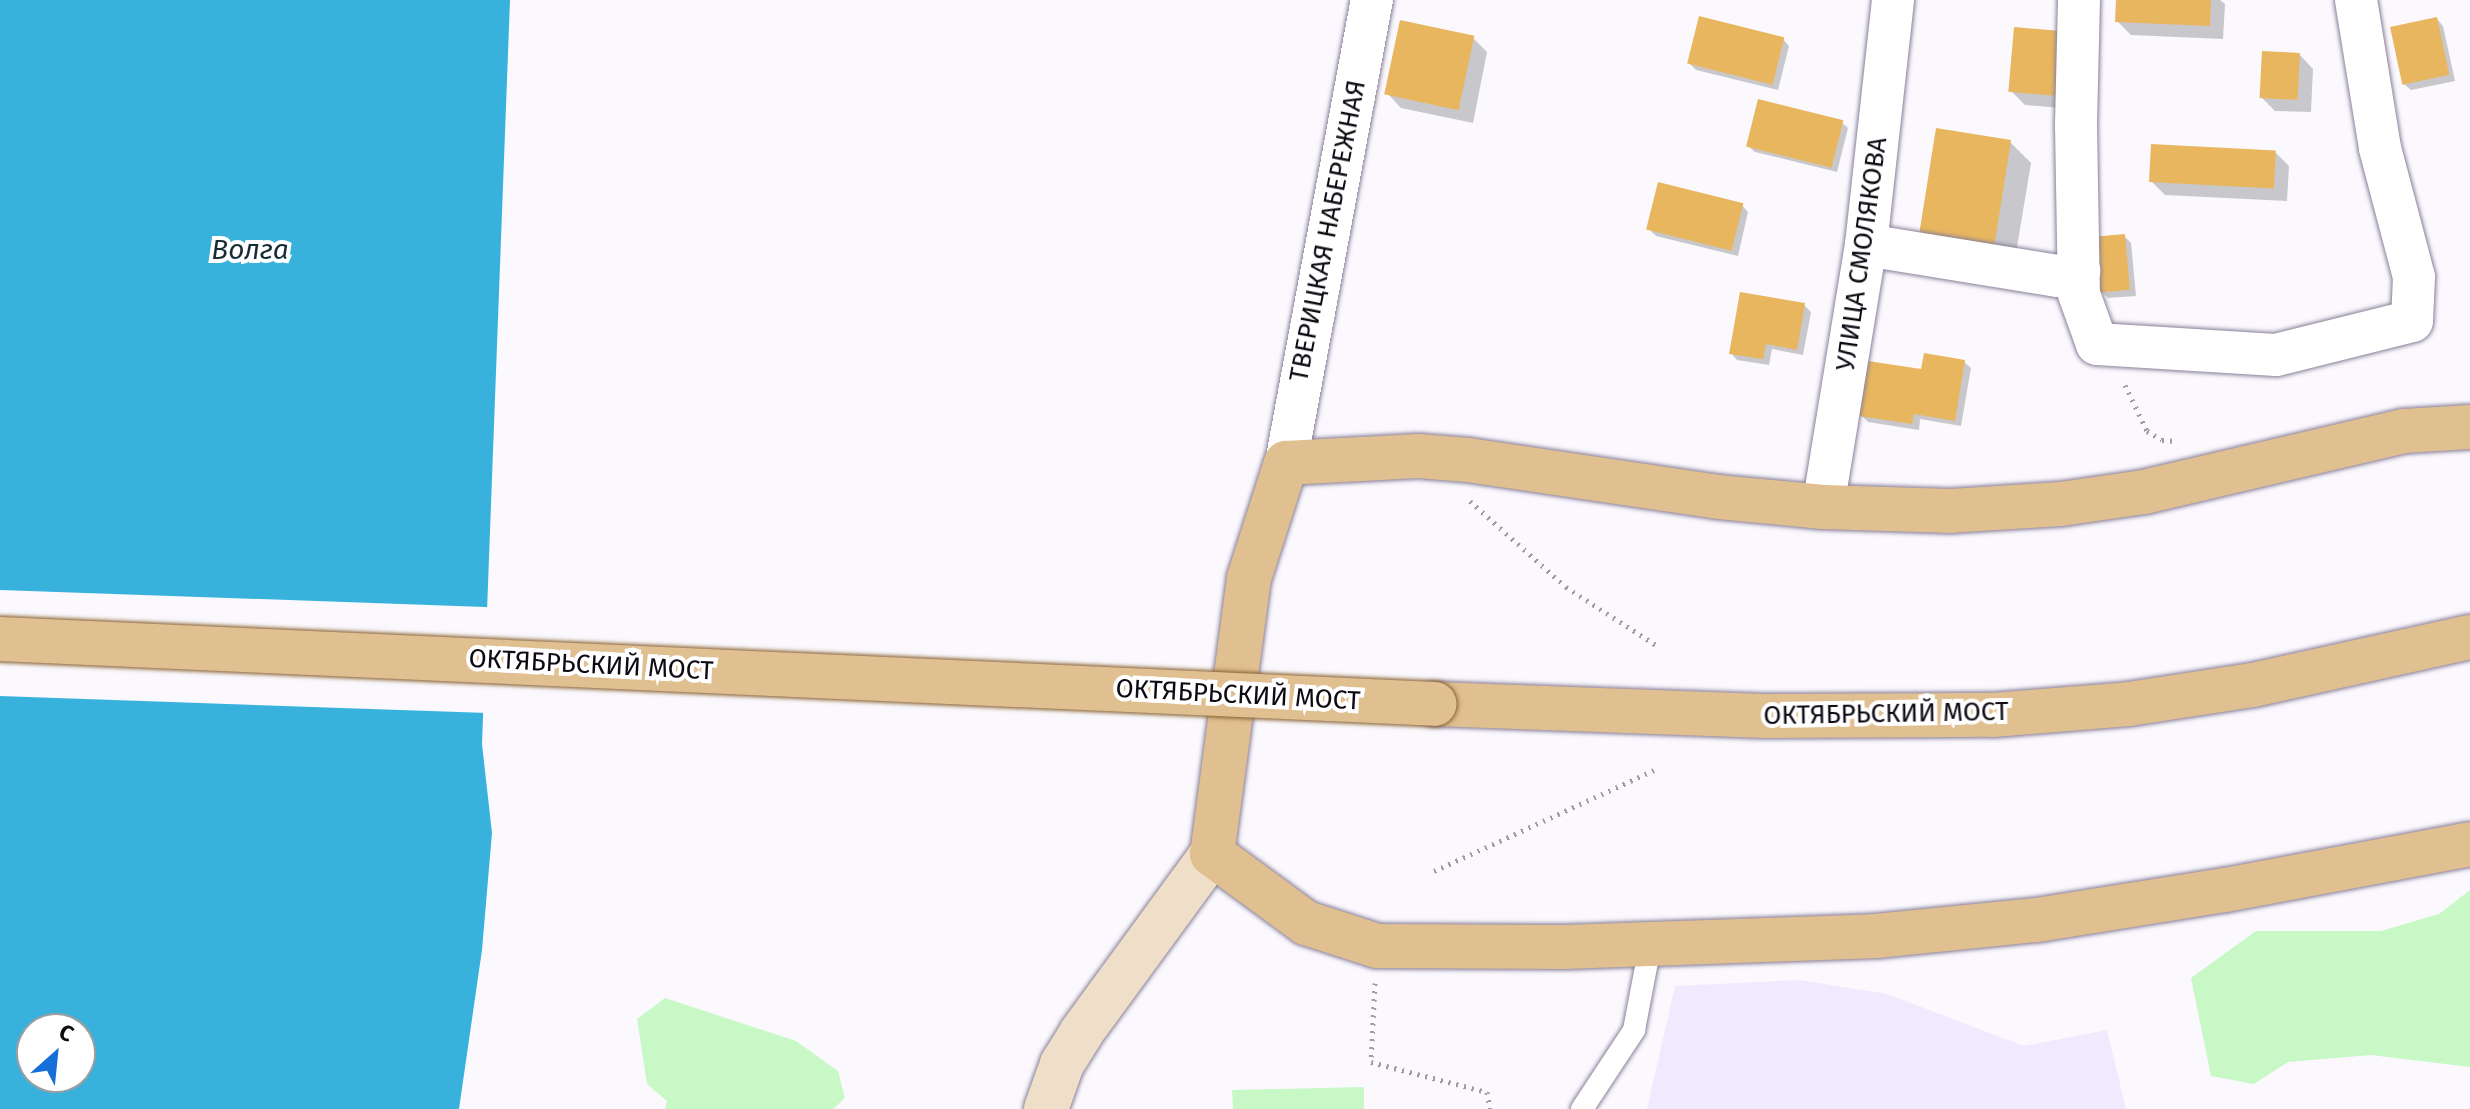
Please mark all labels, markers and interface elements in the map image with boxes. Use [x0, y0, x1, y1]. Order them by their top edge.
street label: ТВЕРИЦКАЯ НАБЕРЕЖНАЯ [1283, 78, 1373, 384]
street label: УЛИЦА СМОЛЯКОВА [1830, 135, 1894, 373]
water label: Волга [211, 233, 289, 267]
street label: ОКТЯБРЬСКИЙ МОСТ [468, 643, 714, 687]
street label: ОКТЯБРЬСКИЙ МОСТ [1115, 673, 1361, 717]
street label: ОКТЯБРЬСКИЙ МОСТ [1763, 696, 2009, 732]
north arrow [16, 1013, 96, 1093]
text: С [54, 1018, 78, 1048]

